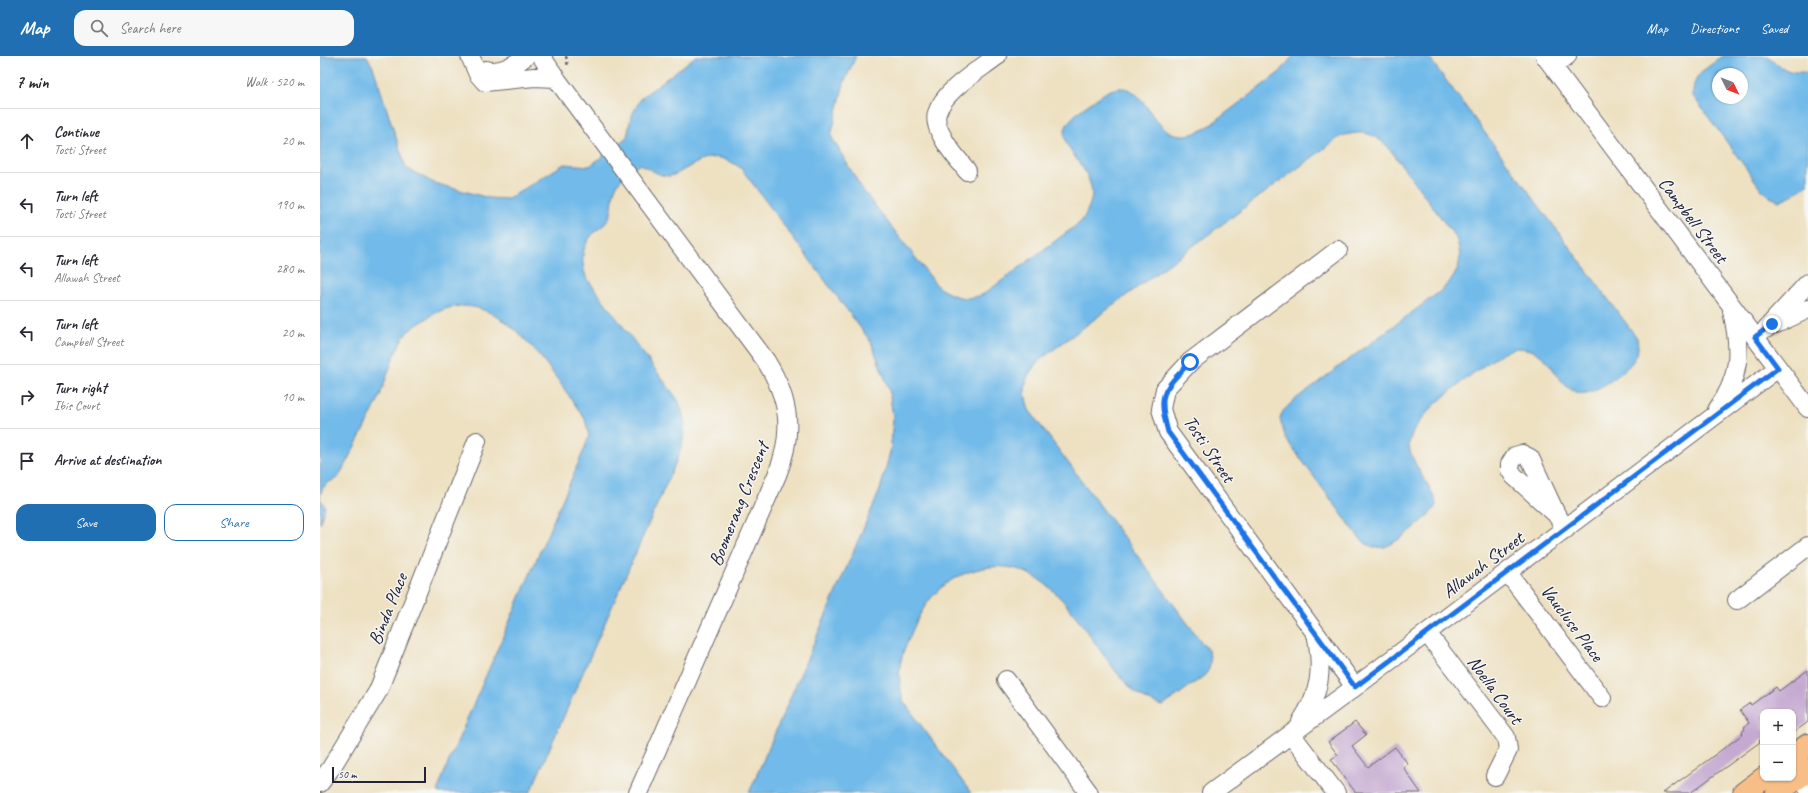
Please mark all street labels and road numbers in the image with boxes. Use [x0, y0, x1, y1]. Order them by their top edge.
street label: Campbell Street [1653, 172, 1734, 269]
street label: Tosti Street [1178, 411, 1241, 488]
street label: Boomerang Crescent [703, 436, 776, 569]
street label: Allawah Street [1437, 525, 1530, 604]
street label: Binda Place [363, 568, 414, 648]
street label: Vaucluse Place [1535, 580, 1610, 668]
street label: Noella Court [1462, 651, 1529, 730]

